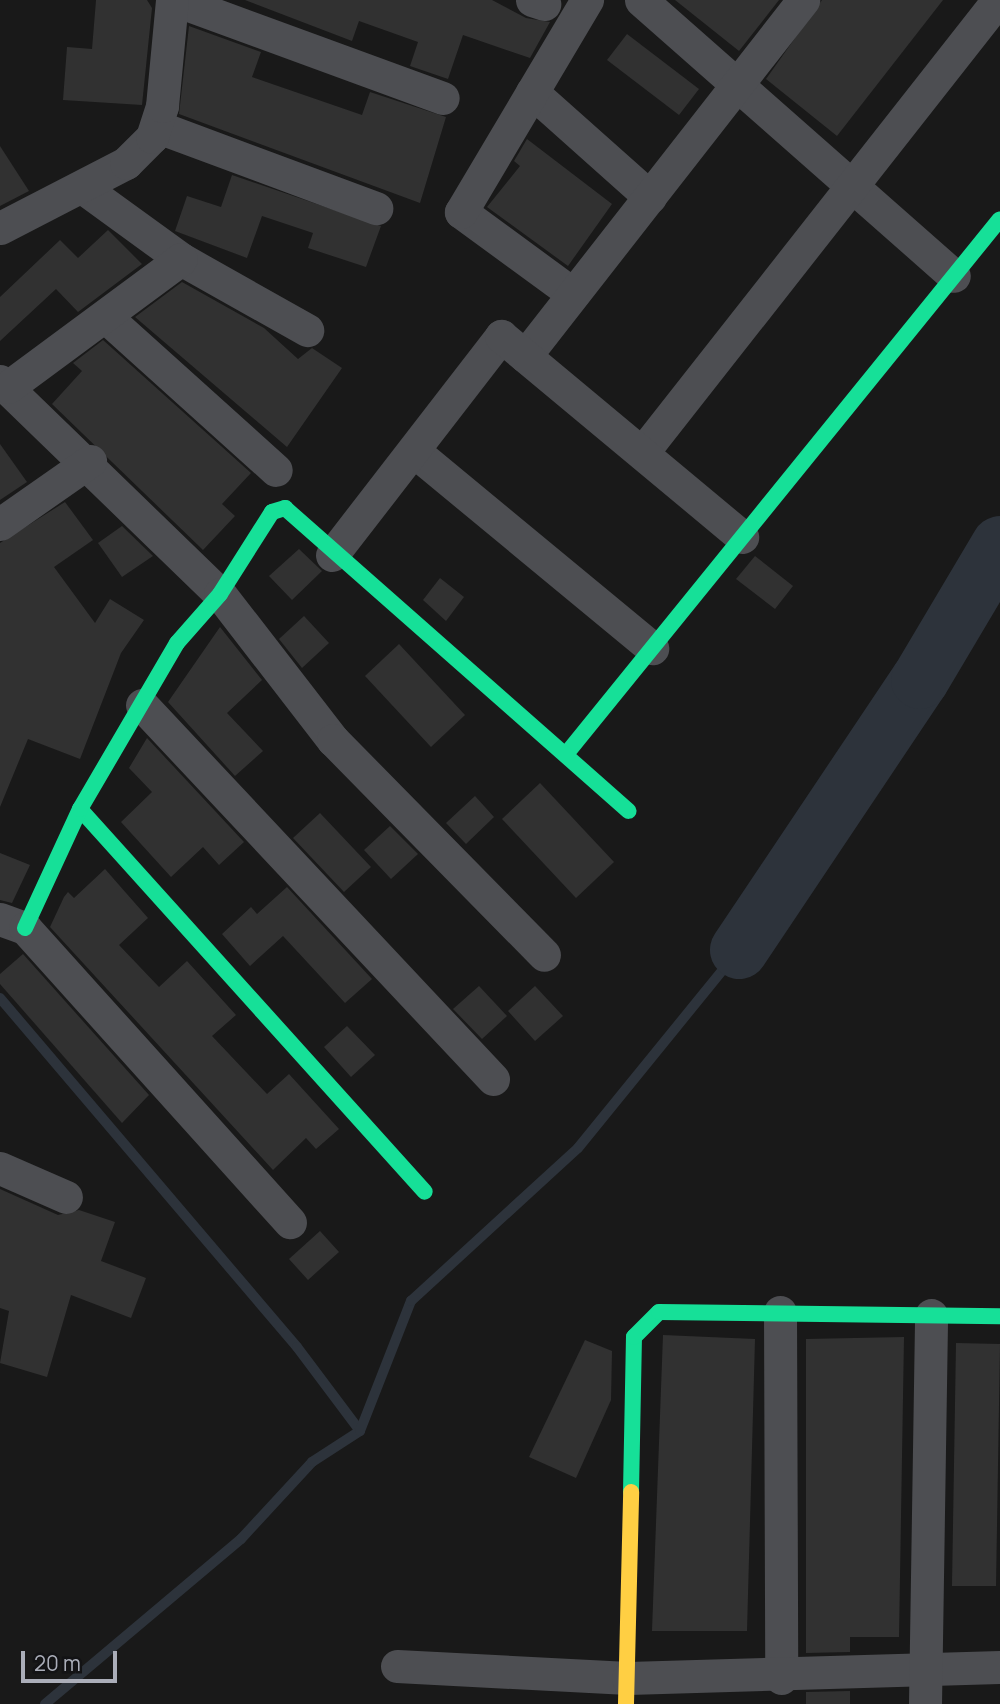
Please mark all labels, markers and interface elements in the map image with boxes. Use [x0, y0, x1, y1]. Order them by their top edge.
scale bar [24, 1638, 121, 1682]
text: 20 m [34, 1649, 81, 1677]

